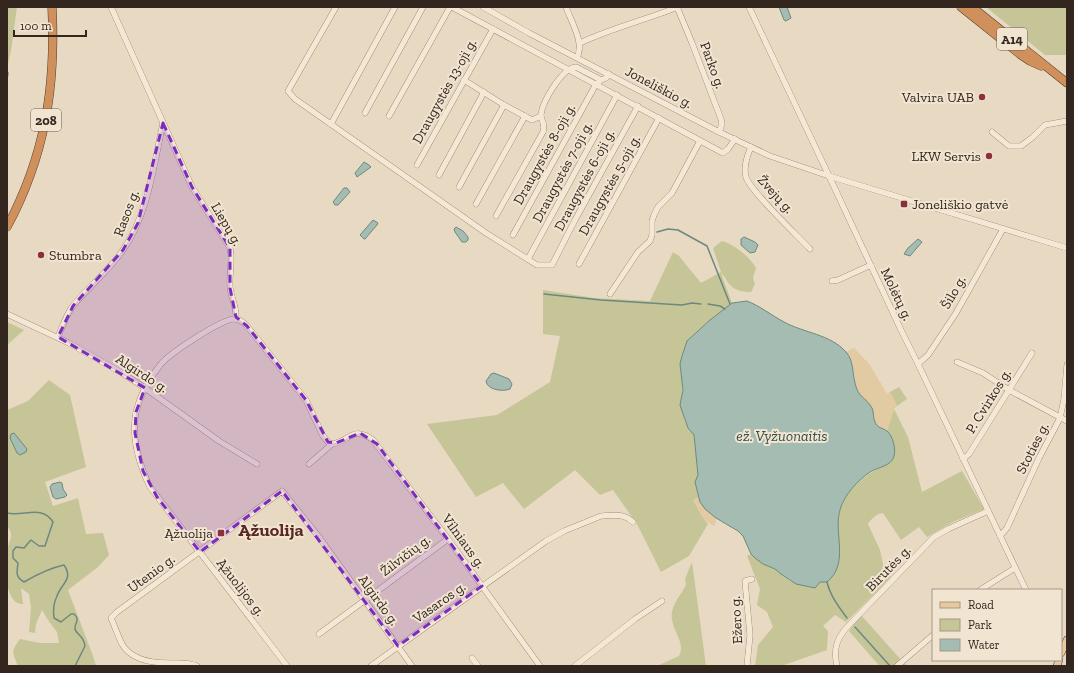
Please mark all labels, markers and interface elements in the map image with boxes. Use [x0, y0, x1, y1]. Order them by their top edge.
scale bar [14, 12, 86, 38]
text: 100 m [20, 19, 52, 33]
road number: A14 [997, 28, 1027, 50]
street label: Draugystės 13-oji g. [409, 36, 480, 147]
street label: Parko g. [696, 40, 729, 91]
street label: Joneliškio g. [622, 63, 695, 112]
place label: Valvira UAB [901, 89, 974, 106]
marker: Valvira UAB [977, 92, 987, 102]
street label: Draugystės 8-oji g. [510, 101, 579, 208]
road number: 208 [31, 109, 61, 131]
street label: Draugystės 7-oji g. [529, 119, 596, 225]
street label: Draugystės 6-oji g. [550, 126, 618, 234]
street label: Draugystės 5-oji g. [575, 132, 644, 238]
place label: LKW Servis [911, 148, 981, 165]
marker: LKW Servis [984, 151, 994, 161]
street label: Žvejų g. [754, 172, 797, 217]
street label: Rasos g. [110, 187, 143, 239]
place label: Joneliškio gatvė [912, 196, 1009, 213]
marker: Joneliškio gatvė [899, 199, 909, 209]
street label: Liepų g. [207, 200, 246, 249]
place label: Stumbra [49, 247, 102, 264]
marker: Stumbra [36, 250, 46, 260]
street label: Molėtų g. [877, 265, 916, 323]
street label: Šilo g. [937, 272, 970, 312]
street label: Algirdo g. [112, 350, 171, 397]
street label: P. Cvirkos g. [962, 366, 1015, 437]
street label: Stoties g. [1012, 420, 1053, 477]
water label: ež. Vyžuonaitis [736, 427, 828, 445]
street label: Vilniaus g. [438, 510, 489, 572]
district label: Ąžuolija [238, 519, 304, 541]
place label: Ąžuolija [164, 525, 213, 542]
marker: Ąžuolija [216, 528, 226, 538]
street label: Žilvičių g. [377, 531, 434, 580]
street label: Birutės g. [862, 542, 915, 595]
street label: Utenio g. [124, 551, 178, 596]
street label: Ąžuolijos g. [213, 555, 268, 620]
street label: Algirdo g. [354, 572, 403, 629]
street label: Vasaros g. [409, 578, 469, 627]
legend [932, 589, 1062, 661]
street label: Ežero g. [727, 596, 746, 644]
text: Road [968, 598, 994, 612]
text: Park [968, 618, 993, 632]
text: Water [968, 638, 1000, 652]

